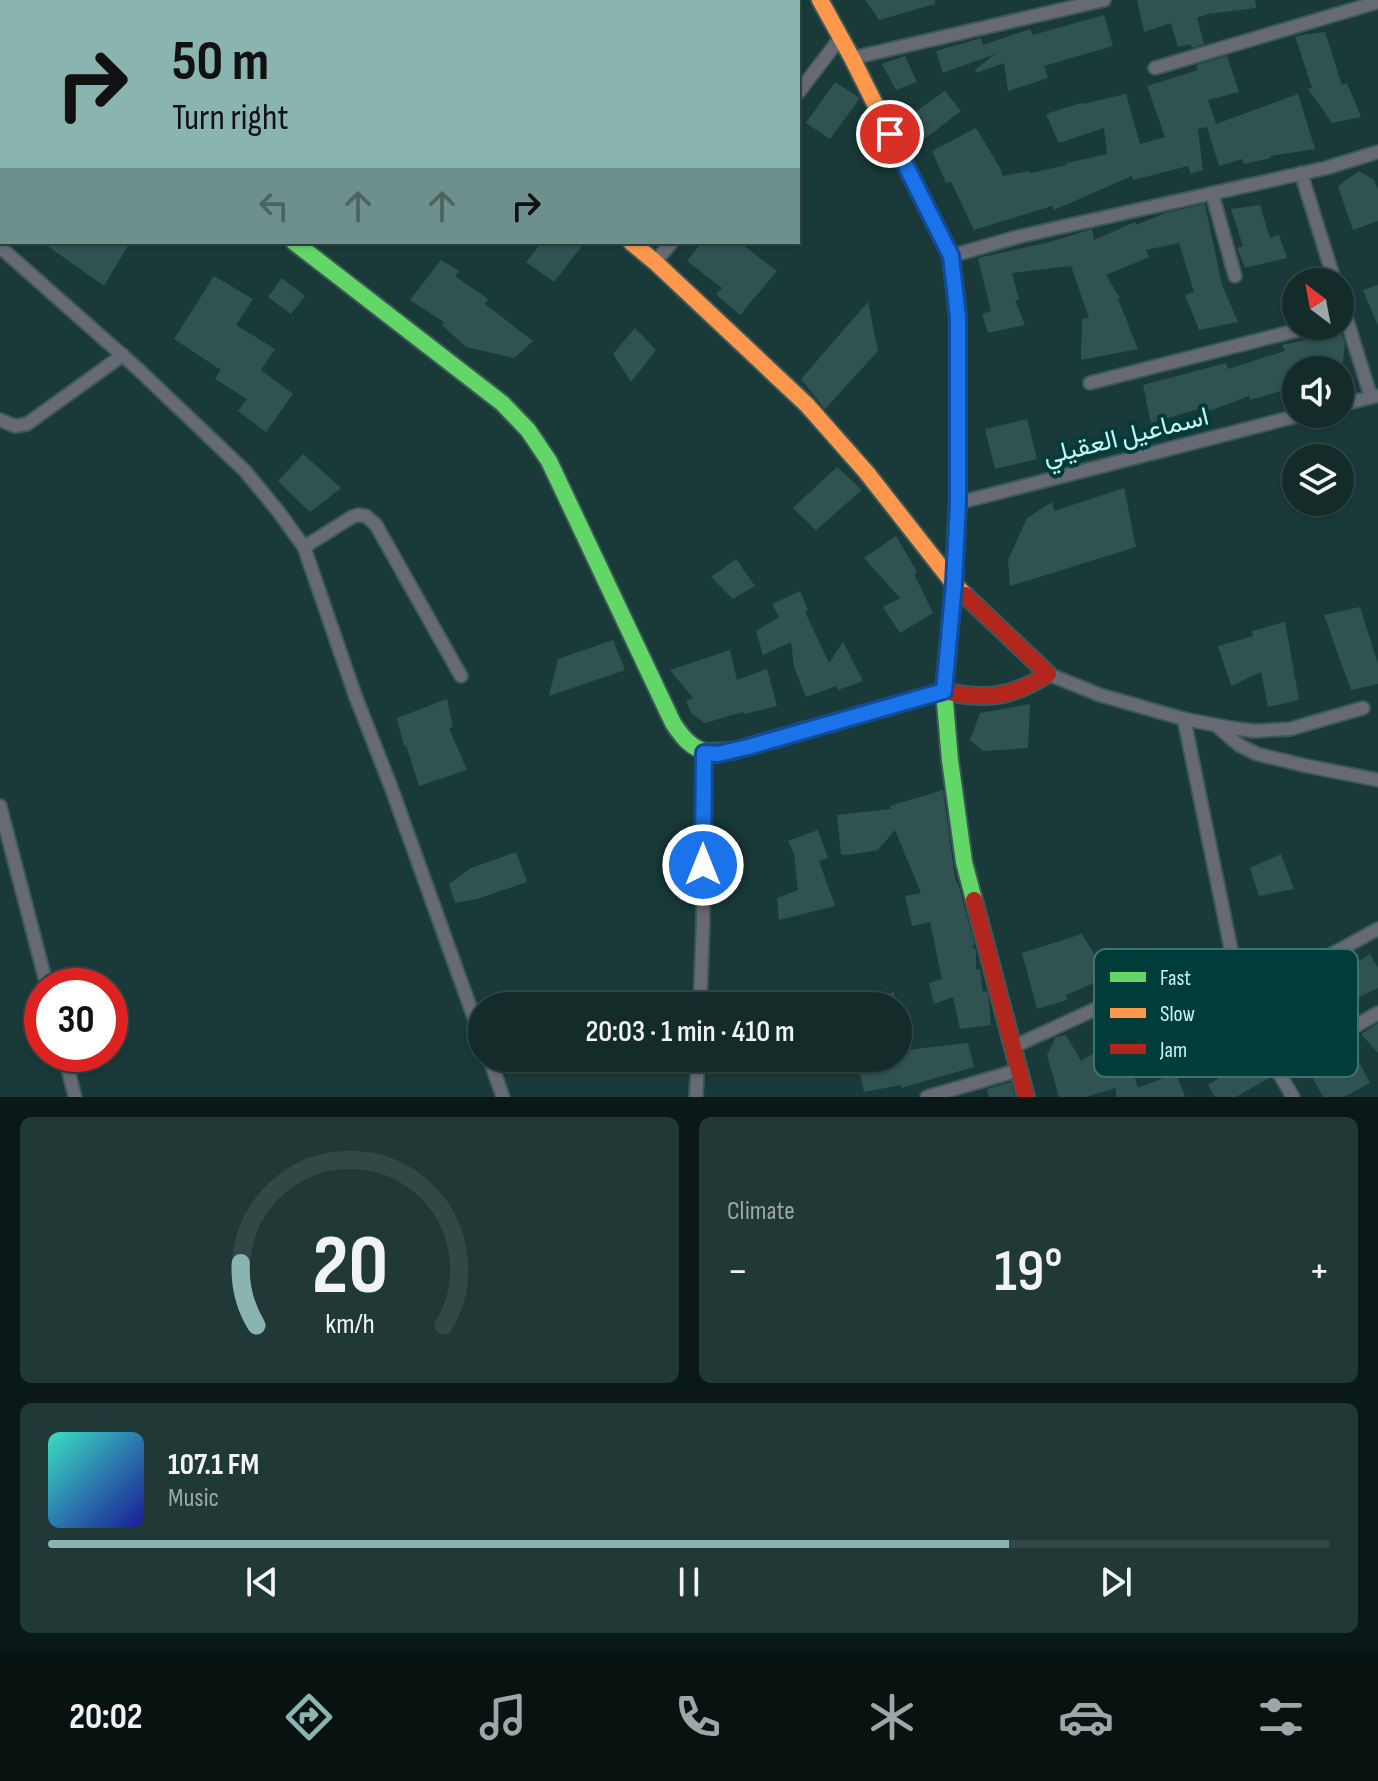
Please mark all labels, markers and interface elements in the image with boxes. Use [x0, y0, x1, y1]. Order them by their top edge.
text: 50 m [172, 29, 269, 96]
icon: right [40, 32, 144, 136]
text: Turn right [172, 97, 289, 140]
pin [856, 100, 924, 168]
icon: arrive [868, 112, 912, 156]
icon: left [252, 184, 296, 228]
icon: ahead [336, 184, 380, 228]
icon: ahead [420, 184, 464, 228]
icon: right [504, 184, 548, 228]
north arrow [1282, 268, 1354, 340]
map controls [1282, 268, 1354, 516]
button: sound [1282, 356, 1354, 428]
street label: اسماعيل العقيلي [1040, 401, 1213, 476]
button: layers [1282, 444, 1354, 516]
position arrow [661, 823, 745, 907]
legend [1094, 949, 1358, 1077]
text: Fast [1160, 965, 1191, 992]
speed limit sign: 30 [24, 968, 128, 1072]
text: Slow [1160, 1001, 1195, 1028]
text: 20:03 · 1 min · 410 m [585, 1014, 795, 1050]
text: Jam [1159, 1037, 1187, 1064]
text: Climate [727, 1196, 795, 1227]
text: 20 [311, 1217, 388, 1317]
text: 19° [994, 1236, 1063, 1308]
text: − [727, 1245, 749, 1298]
text: + [1308, 1245, 1330, 1298]
text: km/h [325, 1307, 374, 1342]
text: 107.1 FM [168, 1447, 259, 1483]
text: Music [168, 1483, 219, 1514]
icon: previous [240, 1560, 284, 1604]
icon: pause [667, 1560, 711, 1604]
icon: next [1094, 1560, 1138, 1604]
icon: directions [281, 1689, 337, 1745]
icon: music [475, 1689, 531, 1745]
icon: phone [670, 1689, 726, 1745]
icon: climate [864, 1689, 920, 1745]
icon: car [1058, 1689, 1114, 1745]
icon: filters [1253, 1689, 1309, 1745]
text: 20:02 [69, 1696, 143, 1739]

